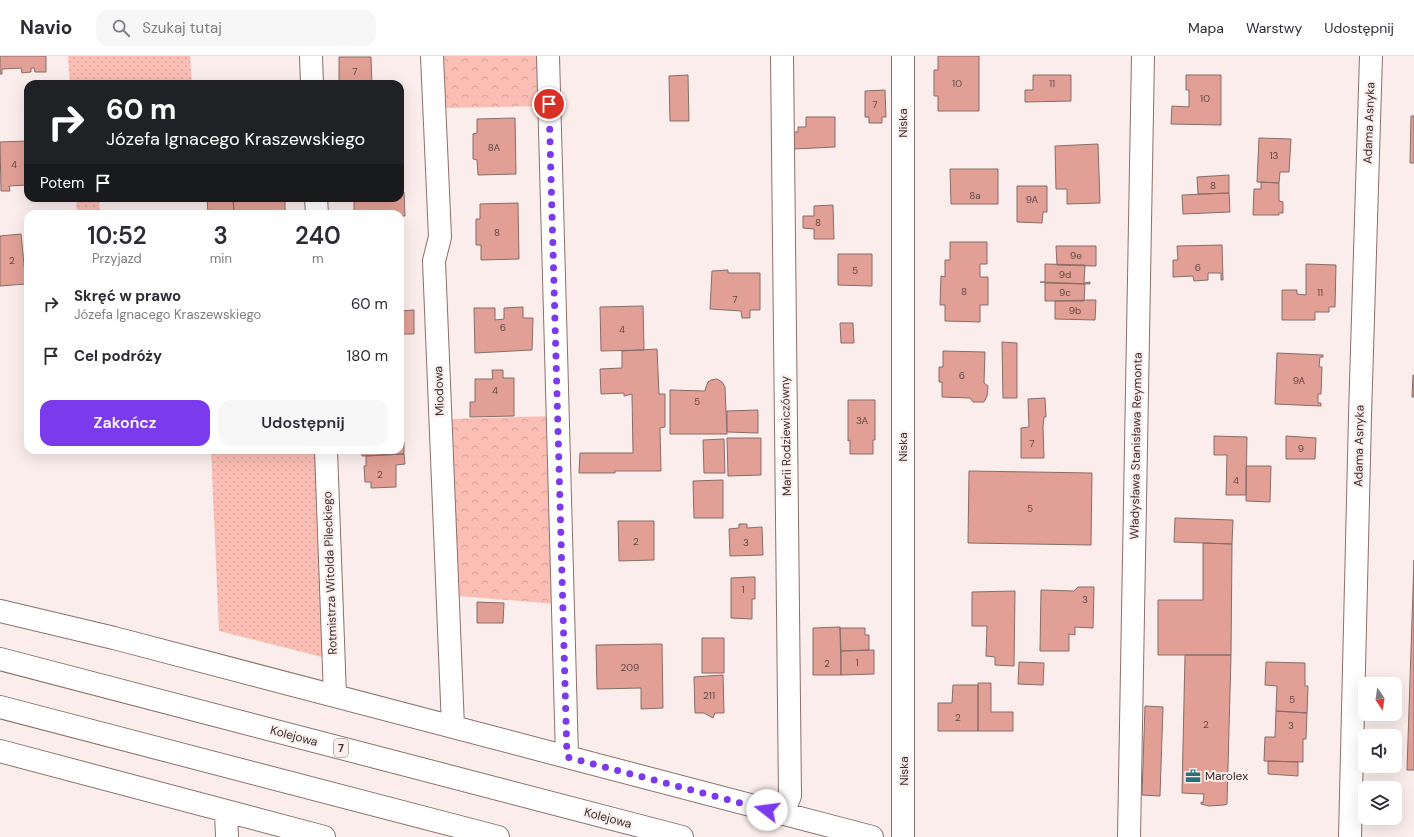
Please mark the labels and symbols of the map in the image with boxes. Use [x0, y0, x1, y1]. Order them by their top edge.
house number: 7 [352, 65, 358, 78]
house number: 10 [952, 77, 962, 90]
house number: 11 [1049, 77, 1055, 90]
street label: Adama Asnyka [1360, 82, 1378, 164]
pin [532, 87, 566, 121]
house number: 10 [1200, 92, 1210, 105]
house number: 7 [872, 98, 878, 111]
street label: Niska [895, 108, 911, 138]
house number: 8A [488, 141, 501, 154]
house number: 13 [1269, 149, 1279, 162]
house number: 4 [11, 158, 17, 171]
house number: 8 [1210, 179, 1216, 192]
house number: 8a [969, 189, 981, 202]
house number: 9A [1026, 193, 1039, 206]
house number: 8 [815, 216, 821, 229]
house number: 8 [494, 226, 500, 239]
house number: 9e [1070, 249, 1082, 262]
house number: 2 [9, 254, 15, 267]
house number: 6 [1195, 261, 1201, 274]
house number: 5 [852, 264, 858, 277]
house number: 9d [1059, 268, 1071, 281]
house number: 8 [961, 285, 967, 298]
house number: 9c [1059, 286, 1071, 299]
house number: 11 [1317, 286, 1323, 299]
house number: 7 [732, 293, 738, 306]
house number: 9b [1069, 304, 1081, 317]
house number: 6 [500, 321, 506, 334]
house number: 4 [619, 323, 625, 336]
street label: Władysława Stanisława Reymonta [1126, 352, 1146, 540]
street label: Miodowa [430, 366, 448, 416]
house number: 6 [959, 369, 965, 382]
house number: 9A [1293, 374, 1306, 387]
street label: Marii Rodziewiczówny [777, 375, 795, 496]
house number: 4 [492, 384, 498, 397]
house number: 5 [694, 395, 700, 408]
street label: Adama Asnyka [1350, 405, 1368, 487]
house number: 3A [856, 414, 868, 427]
street label: Niska [895, 432, 911, 462]
house number: 7 [1029, 437, 1035, 450]
house number: 9 [1298, 442, 1304, 455]
house number: 2 [377, 468, 383, 481]
house number: 4 [1233, 474, 1239, 487]
street label: Rotmistrza Witolda Pileckiego [319, 491, 341, 655]
house number: 5 [1027, 502, 1033, 515]
house number: 2 [633, 535, 639, 548]
house number: 3 [743, 536, 749, 549]
house number: 1 [741, 583, 745, 596]
house number: 3 [1082, 593, 1088, 606]
house number: 1 [855, 656, 859, 669]
house number: 2 [824, 657, 830, 670]
house number: 209 [621, 661, 639, 674]
north arrow [1358, 677, 1402, 721]
house number: 211 [703, 689, 715, 702]
house number: 5 [1289, 693, 1295, 706]
house number: 2 [955, 711, 961, 724]
house number: 2 [1203, 718, 1209, 731]
house number: 3 [1288, 719, 1294, 732]
street label: Kolejowa [269, 722, 319, 750]
road number: 7 [334, 739, 348, 757]
street label: Niska [896, 756, 912, 786]
office icon: Marolex [1184, 767, 1202, 785]
place label: Marolex [1205, 768, 1248, 784]
position arrow [746, 789, 788, 831]
street label: Kolejowa [583, 804, 633, 832]

